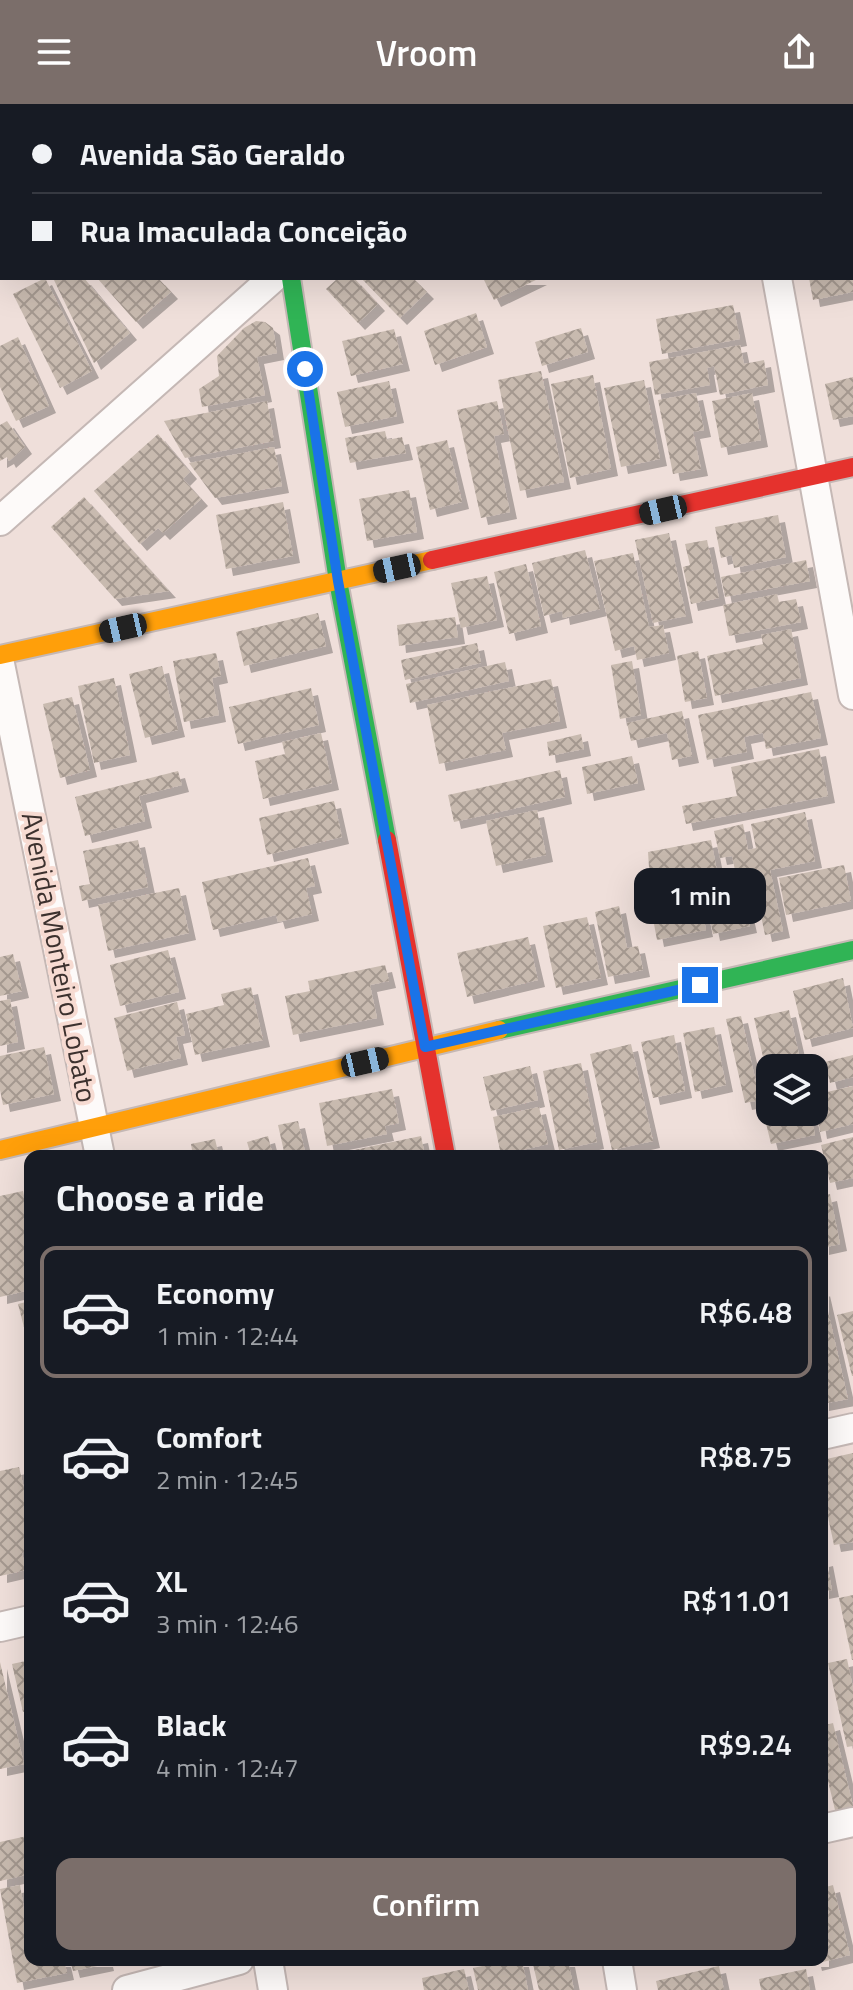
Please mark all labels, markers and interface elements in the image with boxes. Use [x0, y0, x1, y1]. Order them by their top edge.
text: Vroom [376, 25, 477, 80]
icon: menu [32, 30, 76, 74]
icon: share [777, 30, 821, 74]
text: Avenida São Geraldo [80, 131, 345, 177]
text: Rua Imaculada Conceição [80, 208, 408, 254]
route start [287, 351, 323, 387]
car [637, 493, 689, 527]
car [371, 551, 423, 585]
car [97, 611, 149, 645]
street label: Avenida Monteiro Lobato [11, 808, 109, 1106]
callout: 1 min [634, 869, 766, 925]
text: 1 min [669, 876, 731, 915]
route end [682, 967, 718, 1003]
car [339, 1045, 391, 1079]
map controls [756, 1054, 828, 1126]
button: layers [756, 1054, 828, 1126]
text: Choose a ride [56, 1170, 264, 1225]
text: Economy [156, 1270, 274, 1316]
icon: car [60, 1276, 132, 1348]
text: R$6.48 [699, 1289, 792, 1335]
text: 1 min · 12:44 [156, 1316, 299, 1355]
text: Comfort [156, 1414, 262, 1460]
icon: car [60, 1420, 132, 1492]
text: R$8.75 [699, 1433, 792, 1479]
text: 2 min · 12:45 [156, 1460, 299, 1499]
text: XL [156, 1558, 187, 1604]
icon: car [60, 1564, 132, 1636]
text: R$11.01 [682, 1577, 792, 1623]
text: 3 min · 12:46 [156, 1604, 299, 1643]
text: Black [156, 1702, 227, 1748]
icon: car [60, 1708, 132, 1780]
text: R$9.24 [699, 1721, 792, 1767]
text: 4 min · 12:47 [156, 1748, 299, 1787]
button: Confirm [56, 1858, 796, 1950]

